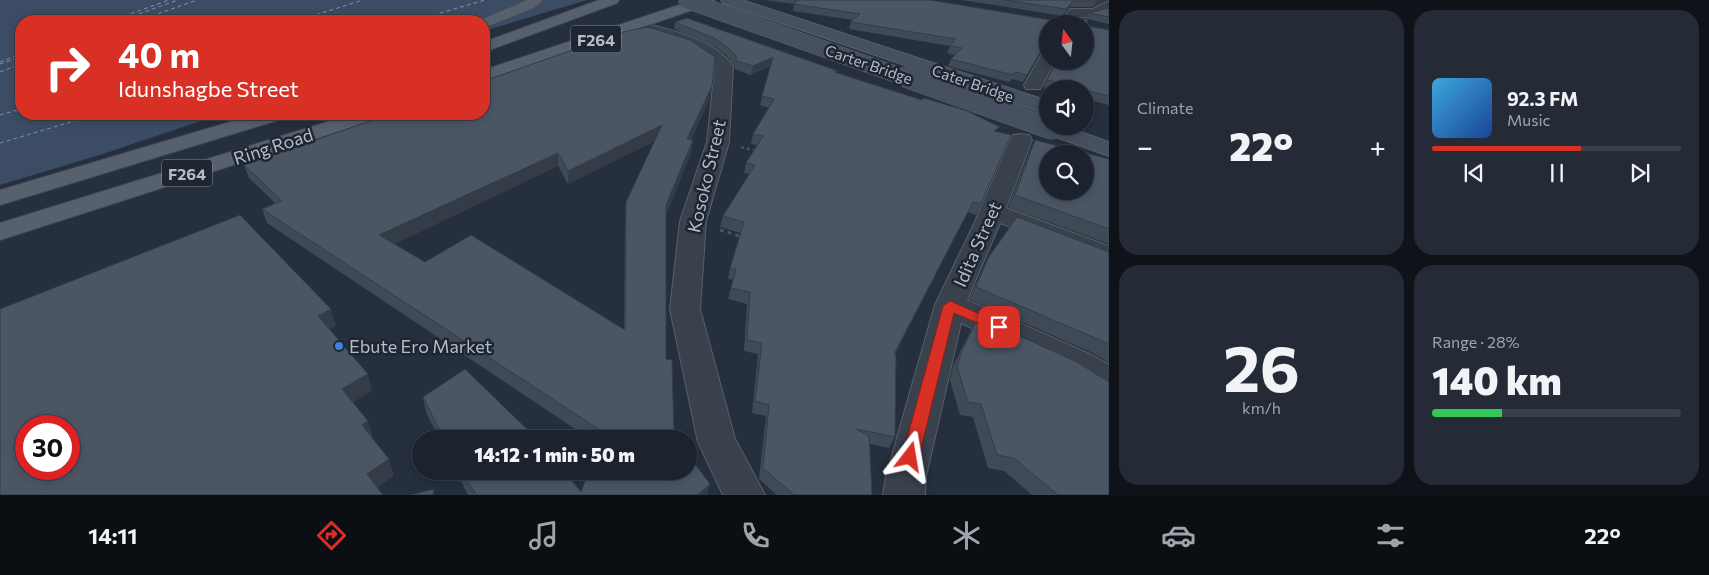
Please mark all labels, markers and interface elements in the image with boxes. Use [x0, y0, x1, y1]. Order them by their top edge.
north arrow [1039, 15, 1094, 70]
map controls [1039, 15, 1094, 200]
road number: F264 [571, 26, 621, 52]
text: 40 m [118, 32, 200, 75]
icon: right [35, 35, 100, 100]
street label: Carter Bridge [823, 41, 915, 87]
street label: Cater Bridge [930, 61, 1016, 105]
text: Idunshagbe Street [118, 75, 299, 102]
button: sound [1039, 80, 1094, 135]
text: 92.3 FM [1507, 87, 1578, 110]
text: Climate [1137, 98, 1193, 117]
text: Music [1507, 110, 1551, 129]
street label: Kosoko Street [682, 117, 730, 235]
text: 22° [1229, 122, 1293, 169]
street label: Ring Road [230, 123, 316, 169]
text: − [1137, 129, 1153, 163]
text: + [1370, 129, 1386, 163]
button: search [1039, 145, 1094, 200]
icon: previous [1460, 159, 1488, 187]
icon: pause [1543, 159, 1571, 187]
icon: next [1626, 159, 1654, 187]
road number: F264 [162, 160, 212, 187]
street label: Idita Street [948, 198, 1006, 290]
pin [978, 306, 1020, 348]
icon: arrive [985, 313, 1013, 341]
text: 26 [1223, 326, 1300, 405]
text: Range · 28% [1432, 332, 1520, 351]
place label: Ebute Ero Market [349, 335, 492, 357]
marker: Ebute Ero Market [333, 340, 345, 352]
text: 140 km [1432, 356, 1562, 403]
text: km/h [1242, 398, 1281, 417]
speed limit sign: 30 [15, 415, 80, 480]
position arrow [883, 430, 935, 482]
text: 14:12 · 1 min · 50 m [474, 443, 635, 466]
icon: directions [314, 518, 349, 553]
icon: music [526, 518, 561, 553]
icon: phone [738, 518, 773, 553]
icon: climate [949, 518, 984, 553]
icon: car [1161, 518, 1196, 553]
icon: filters [1373, 518, 1408, 553]
text: 14:11 [88, 522, 138, 549]
text: 22° [1584, 522, 1621, 549]

